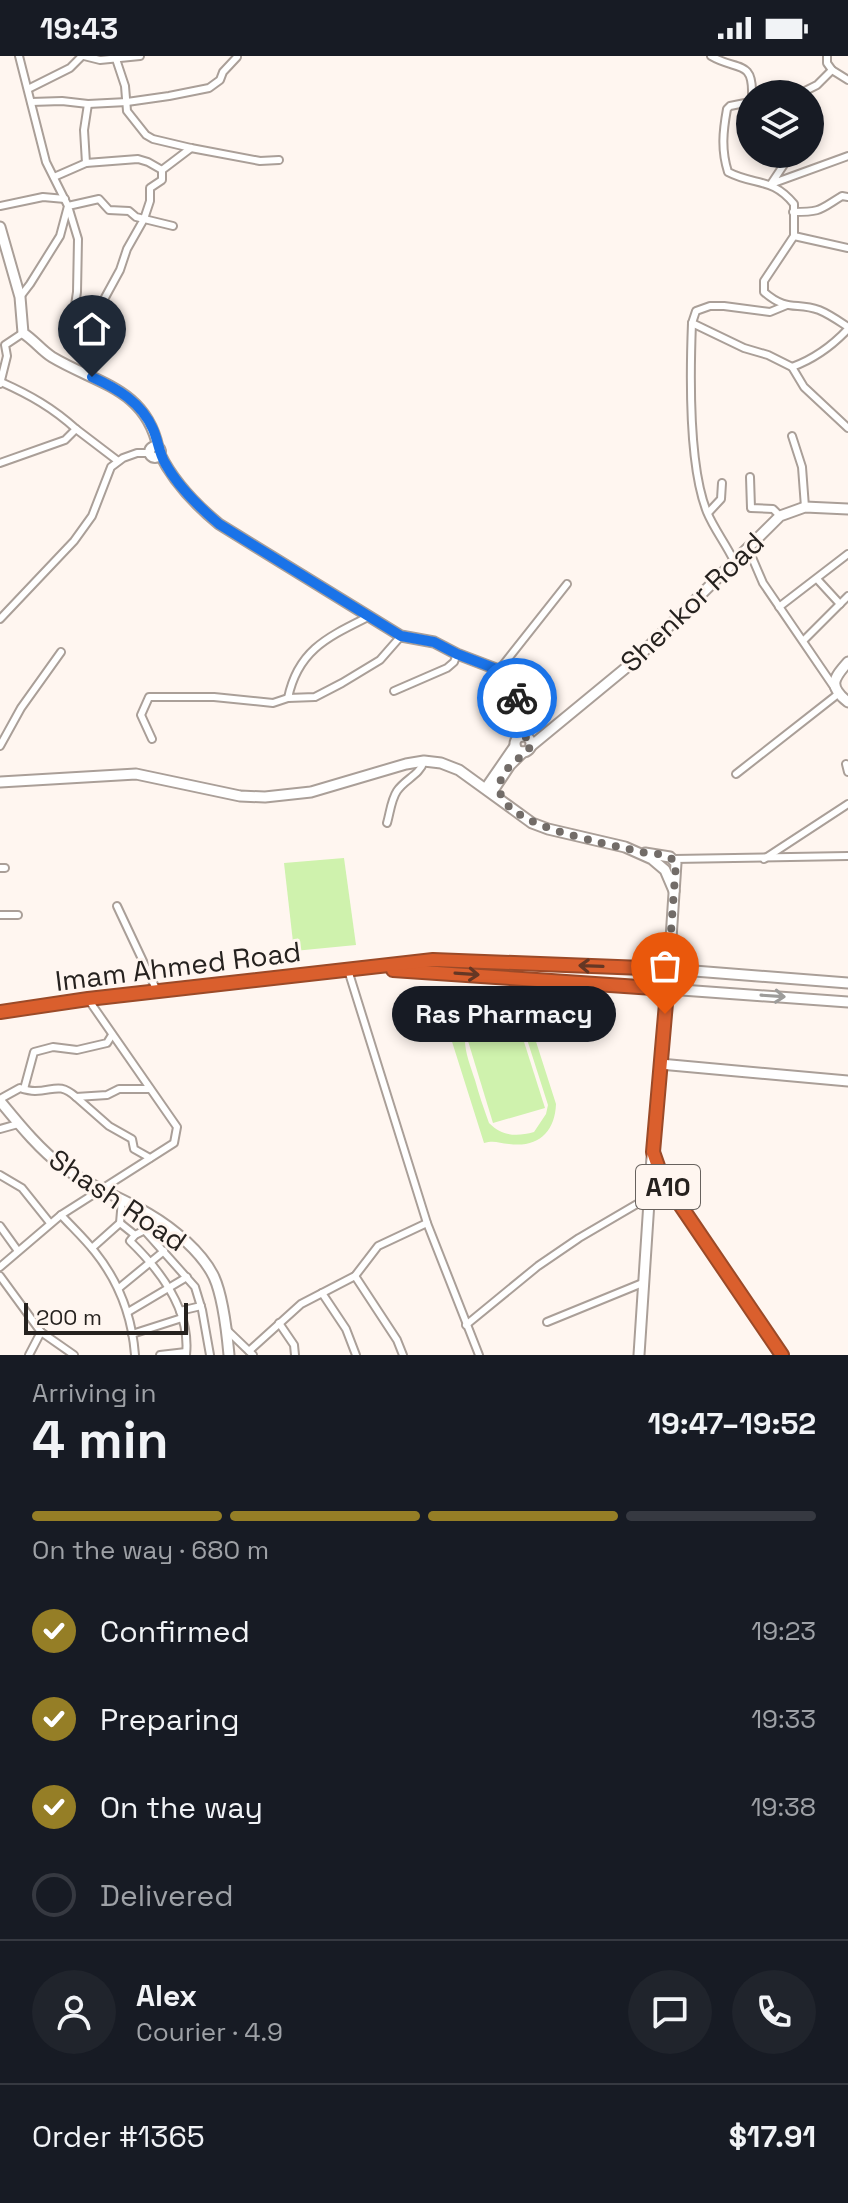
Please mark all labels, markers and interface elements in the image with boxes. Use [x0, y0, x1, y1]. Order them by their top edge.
text: 19:43 [40, 9, 118, 48]
map controls [736, 80, 824, 168]
button: layers [736, 80, 824, 168]
pin [58, 295, 126, 377]
icon: home [70, 307, 114, 351]
street label: Shenkor Road [613, 524, 771, 680]
courier [477, 658, 557, 738]
icon: bike [495, 676, 539, 720]
pin [631, 932, 699, 1014]
street label: Imam Ahmed Road [53, 933, 303, 999]
icon: bag [643, 944, 687, 988]
one-way arrow [578, 958, 605, 973]
one-way arrow [453, 967, 480, 982]
callout: Ras Pharmacy [393, 986, 617, 1042]
one-way arrow [759, 989, 786, 1004]
text: Ras Pharmacy [416, 997, 592, 1031]
street label: Shash Road [42, 1141, 194, 1259]
road number: A10 [636, 1165, 700, 1209]
scale bar [24, 1299, 188, 1335]
text: 200 m [36, 1303, 102, 1331]
text: Arriving in [32, 1376, 156, 1410]
text: 19:47–19:52 [648, 1404, 816, 1443]
text: 4 min [32, 1407, 169, 1473]
text: On the way · 680 m [32, 1533, 269, 1567]
icon: check [32, 1609, 76, 1653]
text: Confirmed [100, 1612, 250, 1651]
text: 19:23 [751, 1614, 816, 1648]
icon: check [32, 1697, 76, 1741]
text: Preparing [100, 1700, 239, 1739]
text: 19:33 [751, 1702, 816, 1736]
icon: check [32, 1785, 76, 1829]
text: On the way [100, 1788, 263, 1827]
text: 19:38 [751, 1790, 816, 1824]
text: Delivered [100, 1876, 234, 1915]
button: person [32, 1970, 116, 2054]
button: chat [628, 1970, 712, 2054]
button: phone [732, 1970, 816, 2054]
text: Alex [136, 1976, 197, 2015]
text: Courier · 4.9 [136, 2015, 283, 2049]
text: Order #1365 [32, 2117, 205, 2156]
text: $17.91 [729, 2117, 816, 2156]

